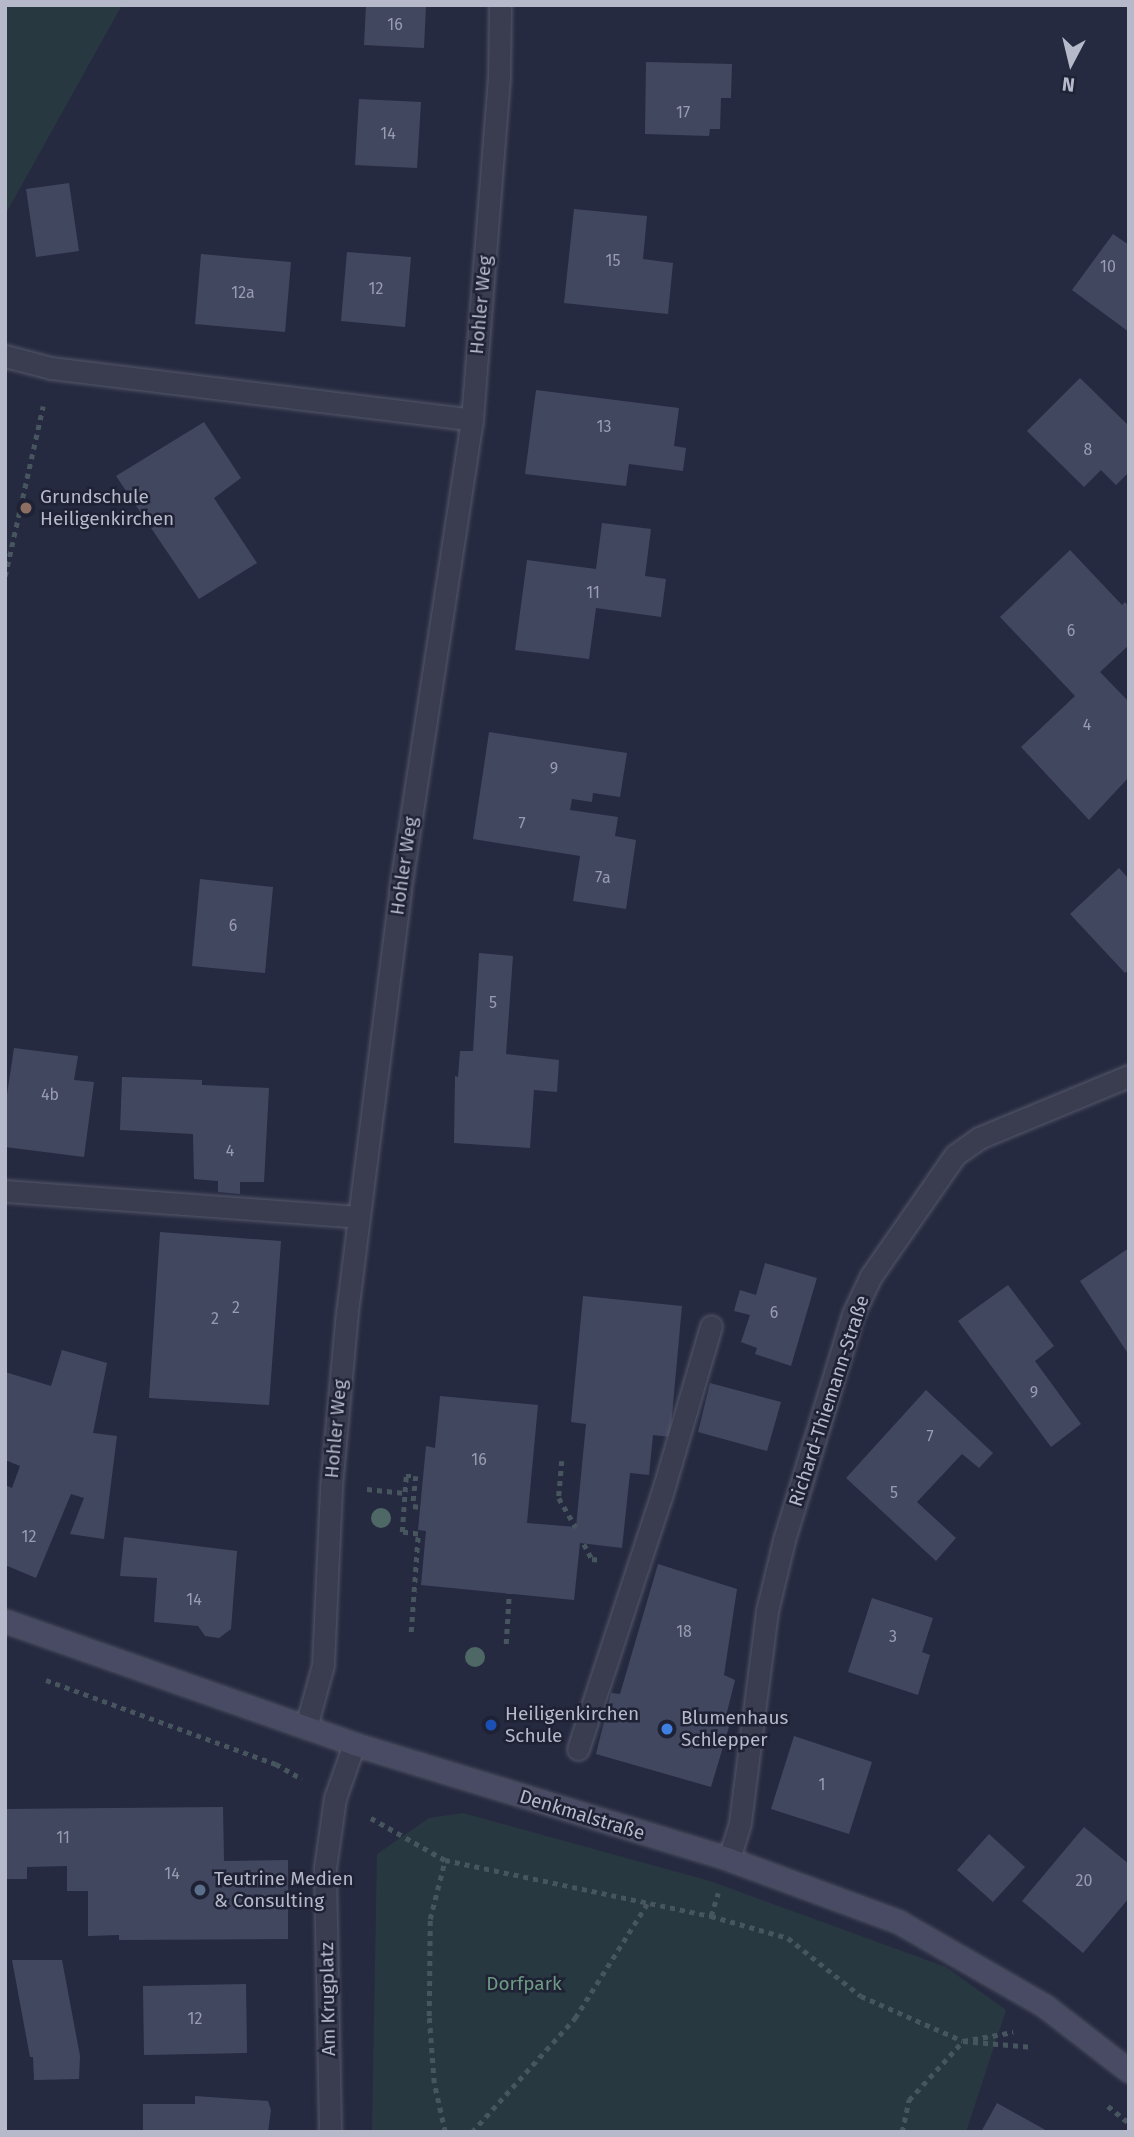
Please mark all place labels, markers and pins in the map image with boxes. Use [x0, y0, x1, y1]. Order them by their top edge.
place label: Grundschule Heiligenkirchen [40, 486, 174, 530]
marker: Grundschule Heiligenkirchen [18, 500, 34, 516]
place label: Heiligenkirchen Schule [505, 1703, 639, 1747]
place label: Blumenhaus Schlepper [681, 1707, 788, 1751]
marker: Heiligenkirchen Schule [483, 1717, 499, 1733]
marker: Blumenhaus Schlepper [659, 1721, 675, 1737]
place label: Teutrine Medien & Consulting [214, 1868, 354, 1912]
marker: Teutrine Medien & Consulting [192, 1882, 208, 1898]

